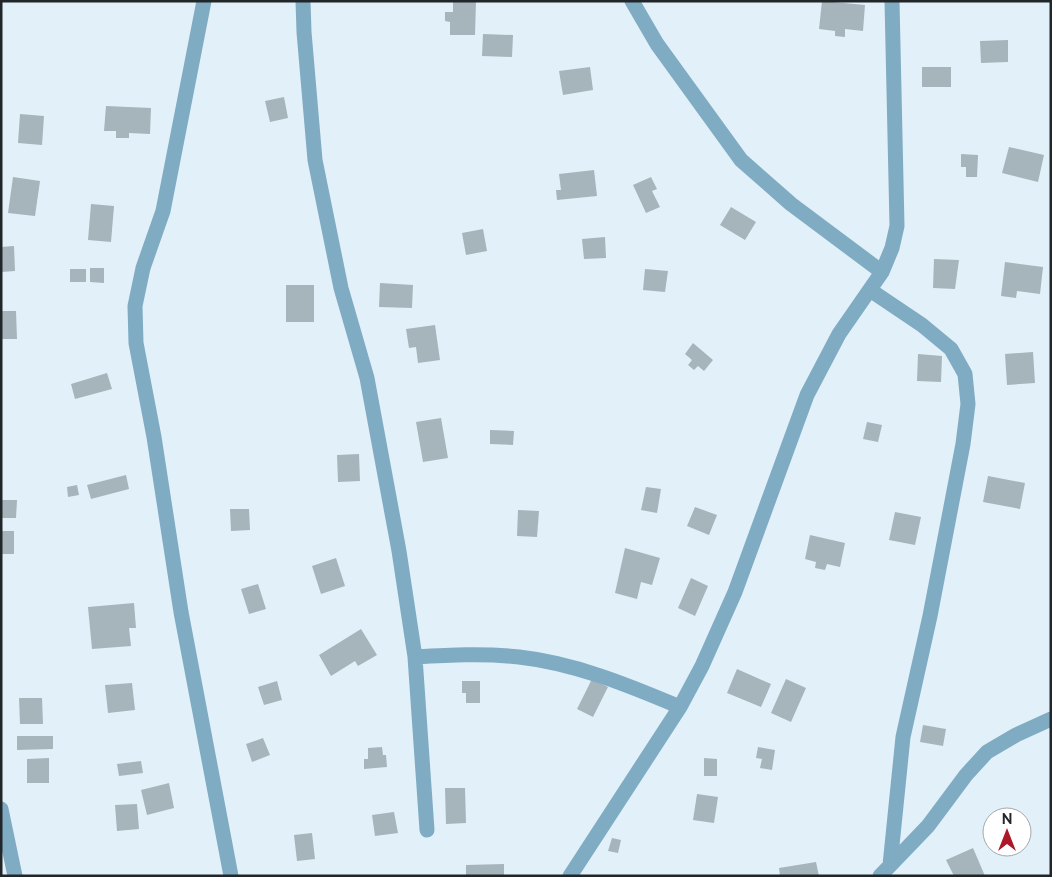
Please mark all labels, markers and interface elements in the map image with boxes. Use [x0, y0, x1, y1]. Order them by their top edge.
north arrow [982, 807, 1032, 857]
text: N [1002, 811, 1012, 827]

